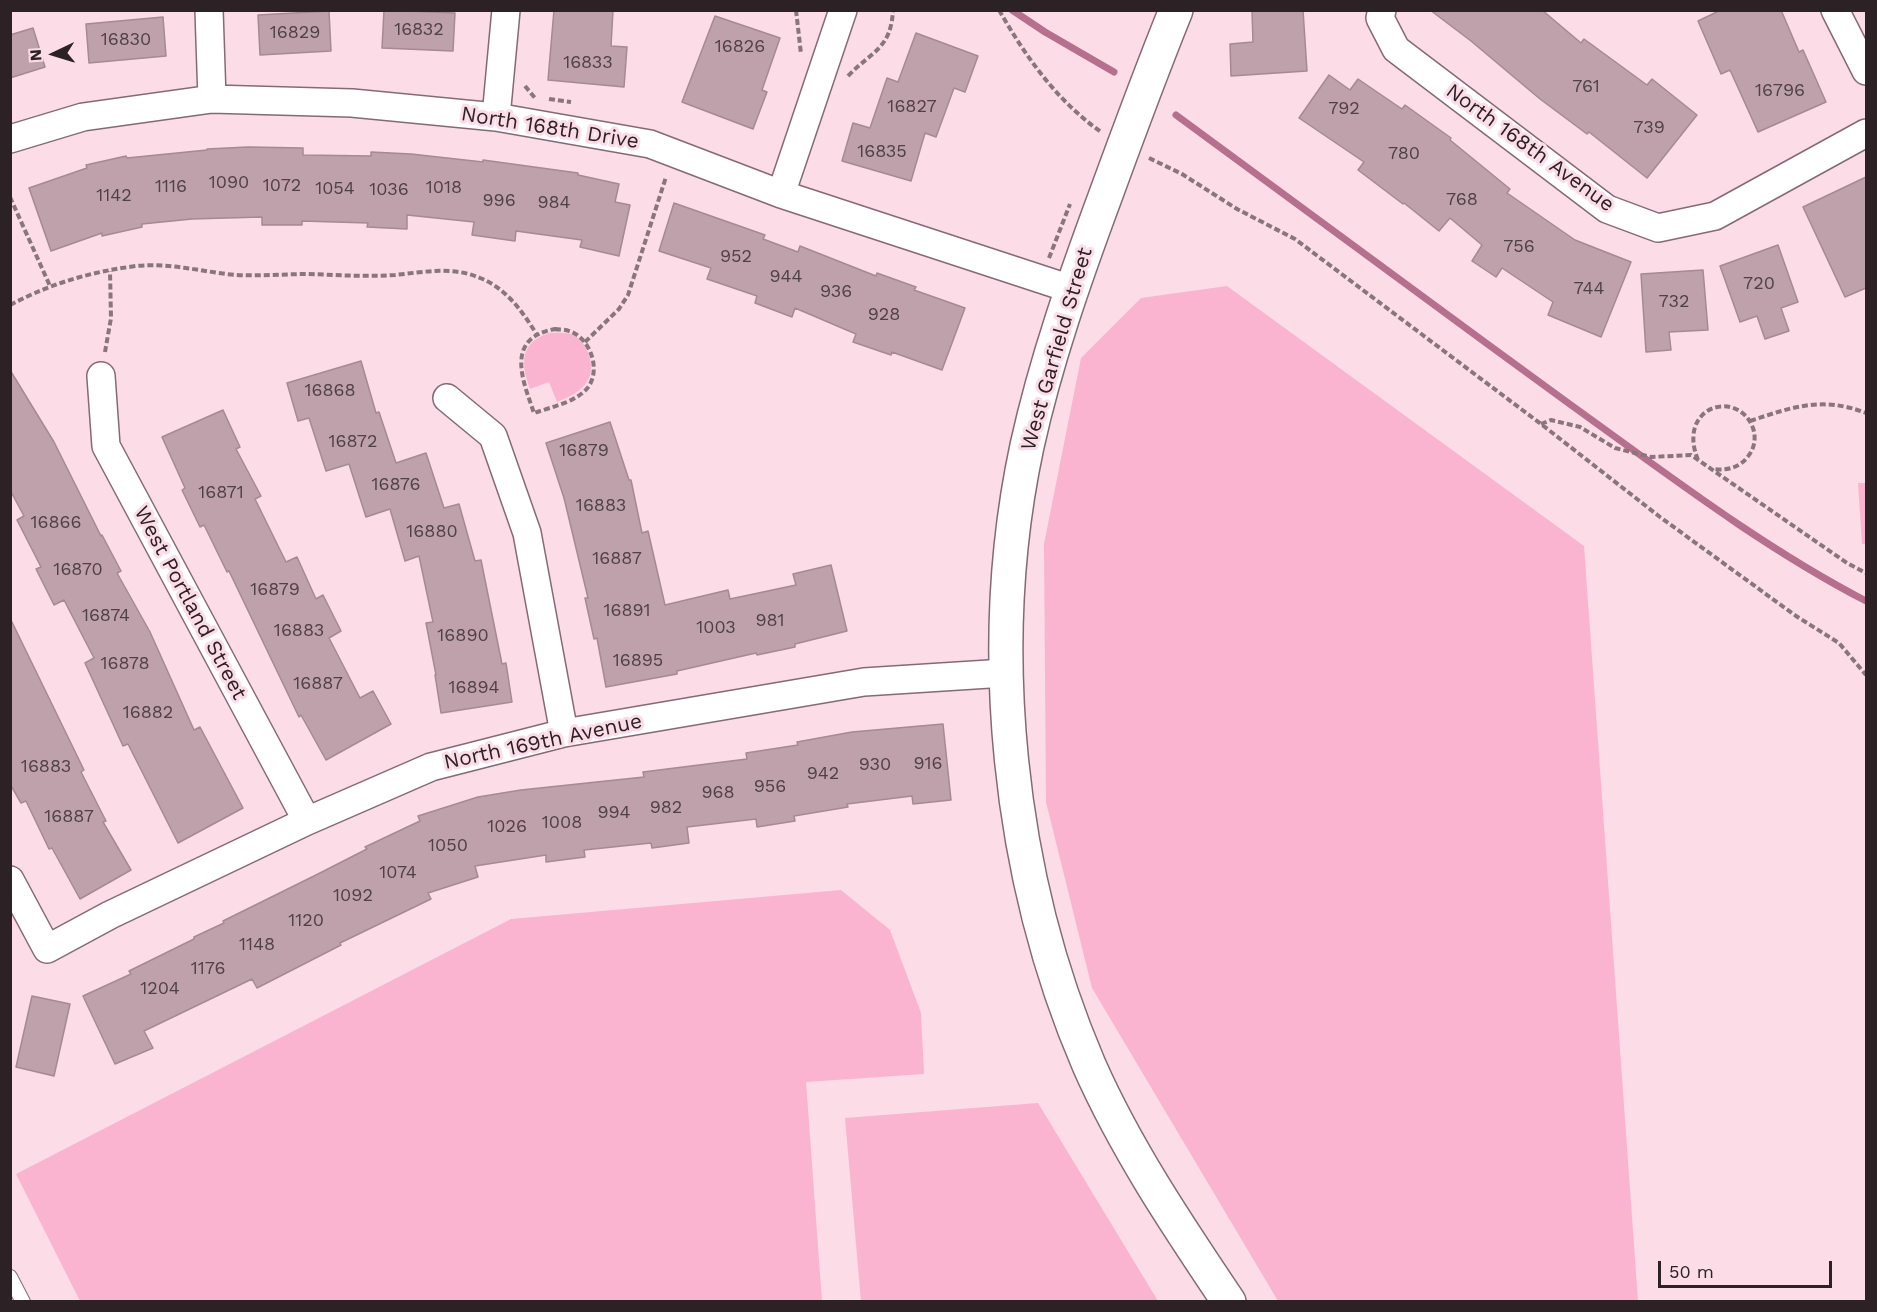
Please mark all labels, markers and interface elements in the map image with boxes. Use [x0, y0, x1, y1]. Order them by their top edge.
house number: 16832 [394, 19, 444, 41]
house number: 16829 [270, 22, 320, 44]
north arrow [24, 24, 84, 84]
house number: 16830 [101, 29, 151, 51]
house number: 16826 [715, 36, 765, 58]
text: N [26, 49, 45, 62]
house number: 16833 [563, 52, 613, 74]
house number: 761 [1572, 76, 1600, 98]
street label: North 168th Avenue [1441, 78, 1619, 218]
house number: 16796 [1755, 80, 1805, 102]
house number: 16827 [887, 96, 937, 118]
house number: 792 [1328, 98, 1360, 120]
street label: North 168th Drive [459, 101, 641, 155]
house number: 739 [1633, 117, 1665, 139]
house number: 16835 [857, 141, 907, 163]
house number: 780 [1388, 143, 1420, 165]
house number: 1090 [209, 172, 249, 194]
house number: 1072 [263, 175, 301, 197]
house number: 1116 [155, 176, 187, 198]
house number: 1018 [426, 177, 462, 199]
house number: 1054 [315, 178, 355, 200]
house number: 1036 [369, 179, 409, 201]
house number: 1142 [96, 185, 132, 207]
house number: 768 [1446, 189, 1478, 211]
house number: 996 [482, 190, 516, 212]
house number: 984 [537, 192, 571, 214]
house number: 756 [1503, 236, 1535, 258]
street label: West Garfield Street [1016, 245, 1098, 453]
house number: 952 [720, 246, 752, 268]
house number: 944 [769, 266, 803, 288]
house number: 720 [1743, 273, 1775, 295]
house number: 744 [1574, 278, 1604, 300]
house number: 936 [820, 281, 852, 303]
house number: 732 [1658, 291, 1690, 313]
house number: 928 [868, 304, 900, 326]
house number: 16868 [304, 380, 356, 402]
house number: 16872 [329, 431, 377, 453]
house number: 16879 [559, 440, 609, 462]
house number: 16876 [371, 474, 421, 496]
house number: 16871 [198, 482, 244, 504]
house number: 16883 [576, 495, 626, 517]
street label: West Portland Street [128, 502, 252, 704]
house number: 16866 [31, 512, 81, 534]
house number: 16880 [406, 521, 458, 543]
house number: 16887 [592, 548, 642, 570]
house number: 16870 [53, 559, 103, 581]
house number: 16879 [250, 579, 300, 601]
house number: 16891 [603, 600, 651, 622]
house number: 16874 [82, 605, 130, 627]
house number: 981 [755, 610, 785, 632]
house number: 1003 [696, 617, 736, 639]
house number: 16883 [274, 620, 324, 642]
house number: 16890 [437, 625, 489, 647]
house number: 16895 [613, 650, 663, 672]
house number: 16878 [100, 653, 150, 675]
house number: 16887 [293, 673, 343, 695]
house number: 16894 [448, 677, 500, 699]
house number: 16882 [123, 702, 173, 724]
street label: North 169th Avenue [442, 709, 644, 775]
house number: 916 [913, 753, 943, 775]
house number: 930 [859, 754, 891, 776]
house number: 16883 [21, 756, 71, 778]
house number: 942 [807, 763, 839, 785]
house number: 956 [754, 776, 786, 798]
house number: 968 [701, 782, 735, 804]
house number: 982 [650, 797, 682, 819]
house number: 994 [597, 802, 631, 824]
house number: 16887 [44, 806, 94, 828]
house number: 1008 [542, 812, 582, 834]
house number: 1026 [487, 816, 527, 838]
house number: 1050 [428, 835, 468, 857]
house number: 1074 [379, 862, 417, 884]
house number: 1092 [333, 885, 373, 907]
house number: 1120 [288, 910, 324, 932]
house number: 1148 [239, 934, 275, 956]
house number: 1176 [191, 958, 225, 980]
house number: 1204 [140, 978, 180, 1000]
scale bar [1661, 1249, 1835, 1287]
text: 50 m [1669, 1261, 1714, 1282]

